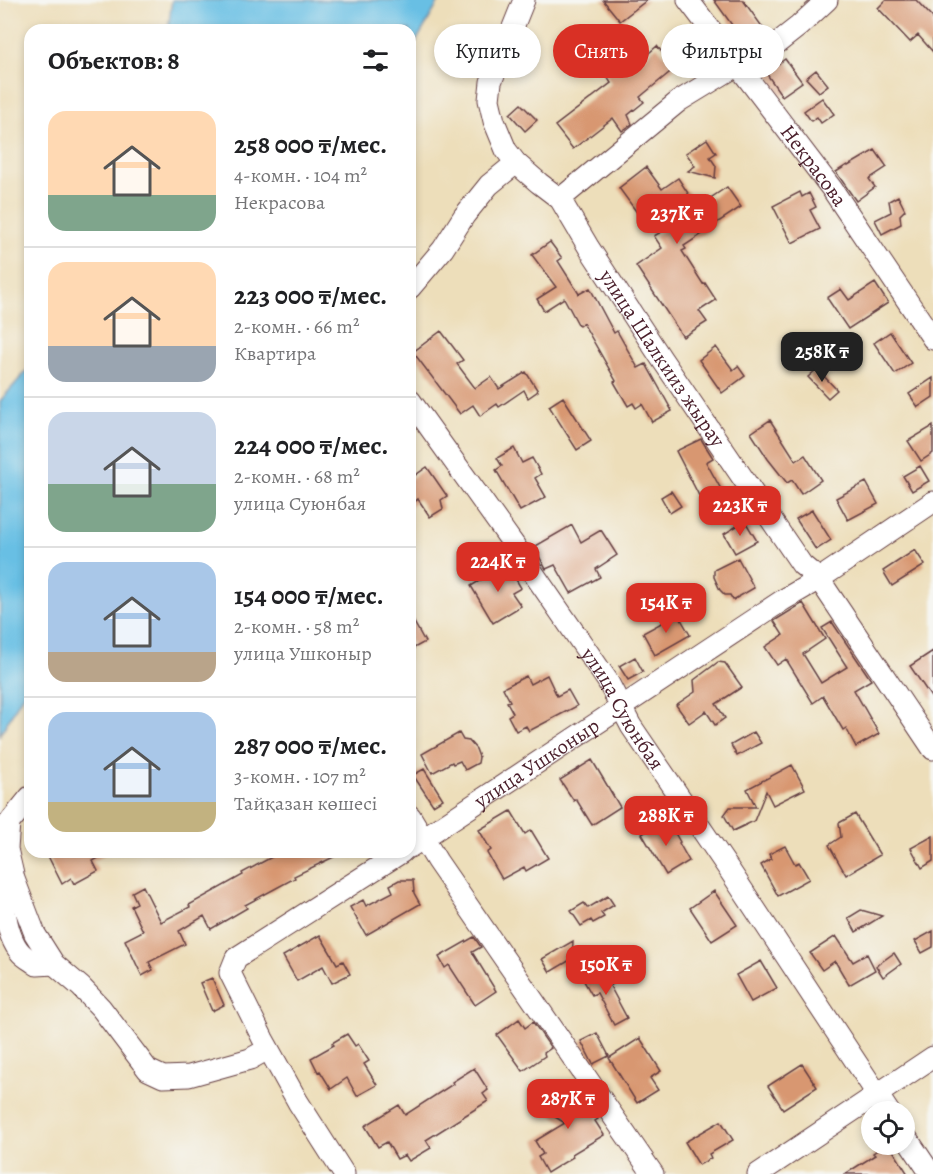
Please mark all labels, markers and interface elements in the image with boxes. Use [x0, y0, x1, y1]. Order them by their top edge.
chip: Купить [434, 24, 541, 78]
chip: Снять [553, 24, 649, 78]
chip: Фильтры [661, 24, 784, 78]
text: Объектов: 8 [48, 43, 180, 78]
icon: filters [359, 44, 392, 77]
street label: Некрасова [774, 119, 854, 212]
text: 258 000 ₸/мес. [234, 127, 387, 162]
icon: home [96, 135, 168, 207]
text: 4-комн. · 104 m² [234, 162, 367, 189]
text: Некрасова [234, 189, 325, 216]
pin: 237K ₸ [628, 194, 726, 245]
text: 237K ₸ [650, 200, 704, 227]
street label: улица Шалкииз жырау [592, 263, 732, 453]
text: 223 000 ₸/мес. [234, 278, 387, 313]
icon: home [96, 286, 168, 358]
text: 2-комн. · 66 m² [234, 313, 359, 340]
pin: 258K ₸ [773, 332, 871, 383]
text: 258K ₸ [795, 338, 849, 365]
text: Квартира [234, 340, 316, 367]
text: 224 000 ₸/мес. [234, 428, 388, 463]
icon: home [96, 436, 168, 508]
text: 2-комн. · 68 m² [234, 463, 360, 490]
pin: 223K ₸ [691, 486, 789, 537]
text: улица Суюнбая [234, 490, 366, 517]
text: 223K ₸ [713, 492, 767, 519]
pin: 224K ₸ [449, 542, 547, 593]
text: 224K ₸ [470, 548, 526, 575]
text: 154 000 ₸/мес. [234, 578, 384, 613]
pin: 154K ₸ [617, 583, 715, 634]
icon: home [96, 586, 168, 658]
text: 154K ₸ [640, 589, 692, 616]
text: 2-комн. · 58 m² [234, 613, 359, 640]
text: улица Ушконыр [234, 640, 372, 667]
street label: улица Суюнбая [574, 641, 671, 775]
street label: улица Ушконыр [468, 711, 605, 815]
text: 287 000 ₸/мес. [234, 728, 387, 763]
icon: home [96, 736, 168, 808]
text: 3-комн. · 107 m² [234, 763, 366, 790]
text: Тайқазан көшесі [234, 790, 378, 817]
pin: 288K ₸ [617, 796, 715, 847]
text: 288K ₸ [638, 802, 694, 829]
pin: 150K ₸ [557, 945, 655, 996]
text: 150K ₸ [580, 951, 632, 978]
pin: 287K ₸ [519, 1079, 617, 1130]
text: 287K ₸ [541, 1085, 595, 1112]
map controls [861, 1101, 915, 1155]
button: locate [861, 1101, 915, 1155]

